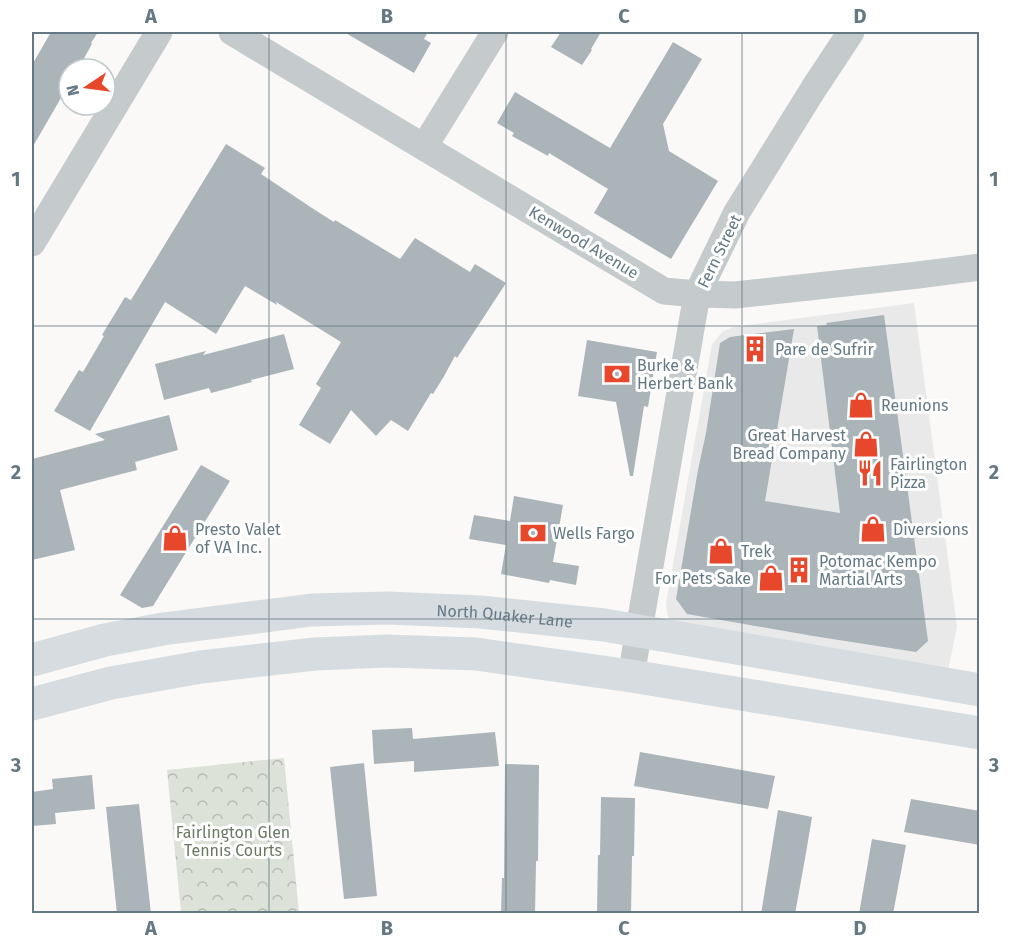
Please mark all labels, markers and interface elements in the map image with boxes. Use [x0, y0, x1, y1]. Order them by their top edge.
text: A [144, 4, 158, 28]
text: B [381, 4, 393, 28]
text: C [618, 4, 630, 28]
text: D [853, 4, 867, 28]
north arrow [57, 57, 117, 117]
text: N [62, 83, 83, 98]
text: 1 [11, 167, 21, 191]
text: 1 [989, 167, 999, 191]
street label: Kenwood Avenue [526, 202, 642, 283]
street label: Fern Street [694, 211, 745, 291]
building icon: Pare de Sufrir [740, 334, 770, 364]
place label: Pare de Sufrir [775, 340, 874, 359]
place label: Burke & Herbert Bank [637, 356, 734, 393]
bank icon: Burke & Herbert Bank [602, 359, 632, 389]
shop icon: Reunions [846, 390, 876, 420]
place label: Reunions [881, 396, 949, 415]
place label: Great Harvest Bread Company [733, 426, 846, 463]
shop icon: Great Harvest Bread Company [851, 429, 881, 459]
place label: Fairlington Pizza [890, 455, 967, 492]
restaurant icon: Fairlington Pizza [855, 458, 885, 488]
text: 2 [11, 460, 21, 484]
text: 2 [989, 460, 999, 484]
shop icon: Diversions [858, 514, 888, 544]
bank icon: Wells Fargo [518, 518, 548, 548]
place label: Presto Valet of VA Inc. [195, 520, 281, 557]
place label: Diversions [893, 520, 968, 539]
shop icon: Presto Valet of VA Inc. [160, 523, 190, 553]
place label: Wells Fargo [553, 524, 635, 543]
shop icon: Trek [706, 536, 736, 566]
place label: Trek [741, 542, 772, 561]
place label: Potomac Kempo Martial Arts [819, 552, 937, 589]
building icon: Potomac Kempo Martial Arts [784, 555, 814, 585]
shop icon: For Pets Sake [756, 563, 786, 593]
place label: For Pets Sake [655, 569, 751, 588]
street label: North Quaker Lane [436, 601, 574, 632]
text: 3 [10, 753, 21, 777]
text: 3 [988, 753, 999, 777]
park label: Fairlington Glen Tennis Courts [176, 823, 290, 860]
text: A [144, 916, 158, 940]
text: B [381, 916, 393, 940]
text: C [618, 916, 630, 940]
text: D [853, 916, 867, 940]

